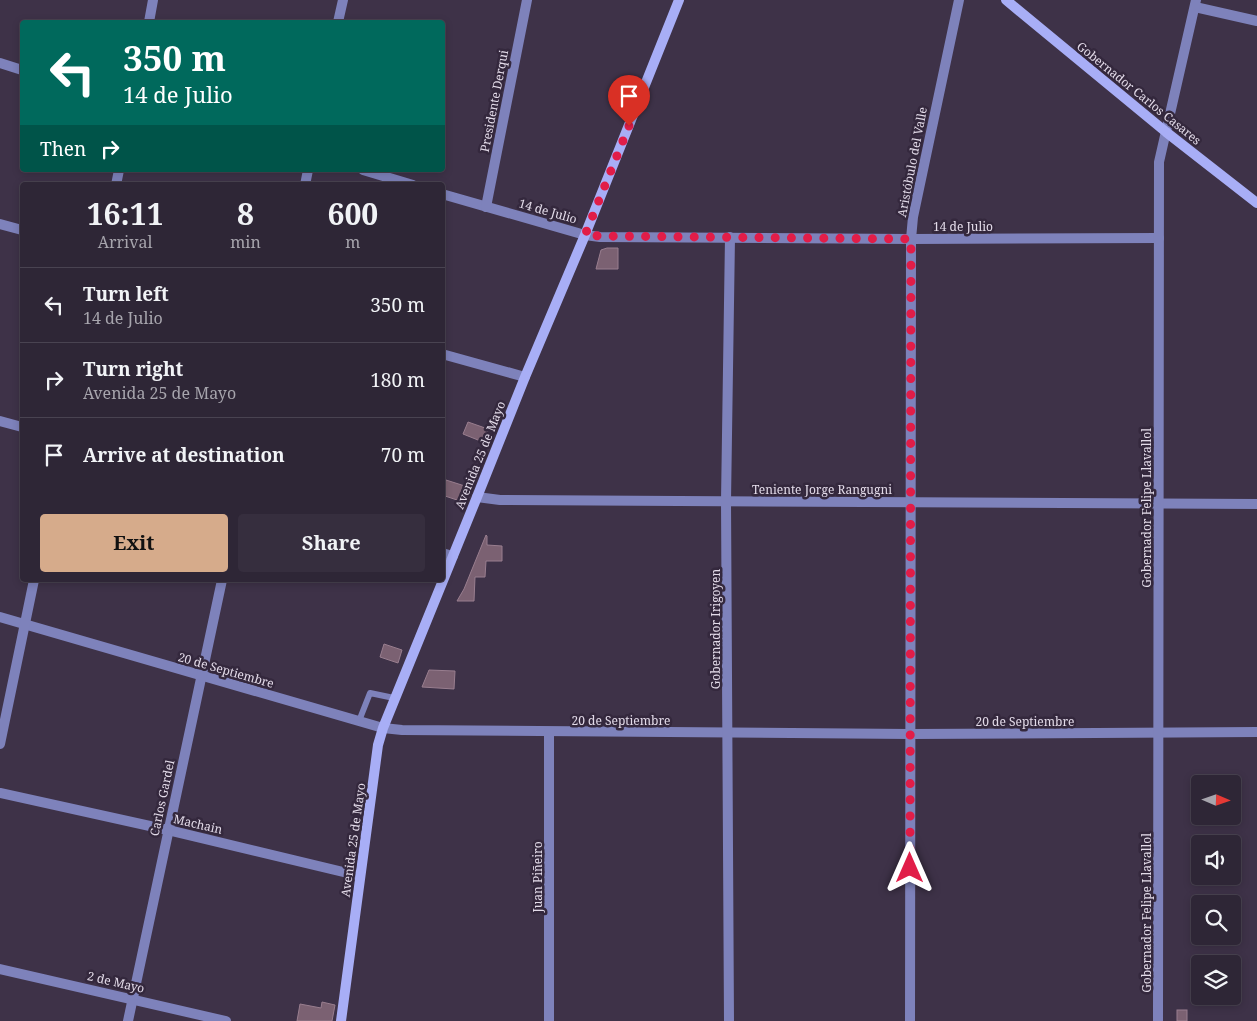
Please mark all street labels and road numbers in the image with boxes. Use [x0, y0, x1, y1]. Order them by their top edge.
street label: Gobernador Carlos Casares [1073, 38, 1205, 148]
street label: Presidente Derqui [476, 48, 512, 153]
street label: Aristóbulo del Valle [893, 105, 931, 219]
street label: 14 de Julio [517, 195, 579, 227]
street label: 14 de Julio [933, 218, 993, 235]
street label: Avenida 25 de Mayo [451, 399, 509, 511]
street label: Gobernador Felipe Llavallol [1138, 428, 1155, 588]
street label: Teniente Jorge Rangugni [752, 481, 892, 498]
street label: Gobernador Irigoyen [707, 569, 724, 689]
street label: 20 de Septiembre [176, 648, 276, 692]
street label: 20 de Septiembre [571, 712, 671, 729]
street label: 20 de Septiembre [975, 713, 1075, 730]
street label: Carlos Gardel [146, 758, 178, 838]
street label: Avenida 25 de Mayo [337, 782, 369, 898]
street label: Machain [172, 810, 224, 838]
street label: Gobernador Felipe Llavallol [1138, 833, 1155, 993]
street label: Juan Piñeiro [529, 841, 546, 914]
street label: 2 de Mayo [86, 967, 146, 997]

